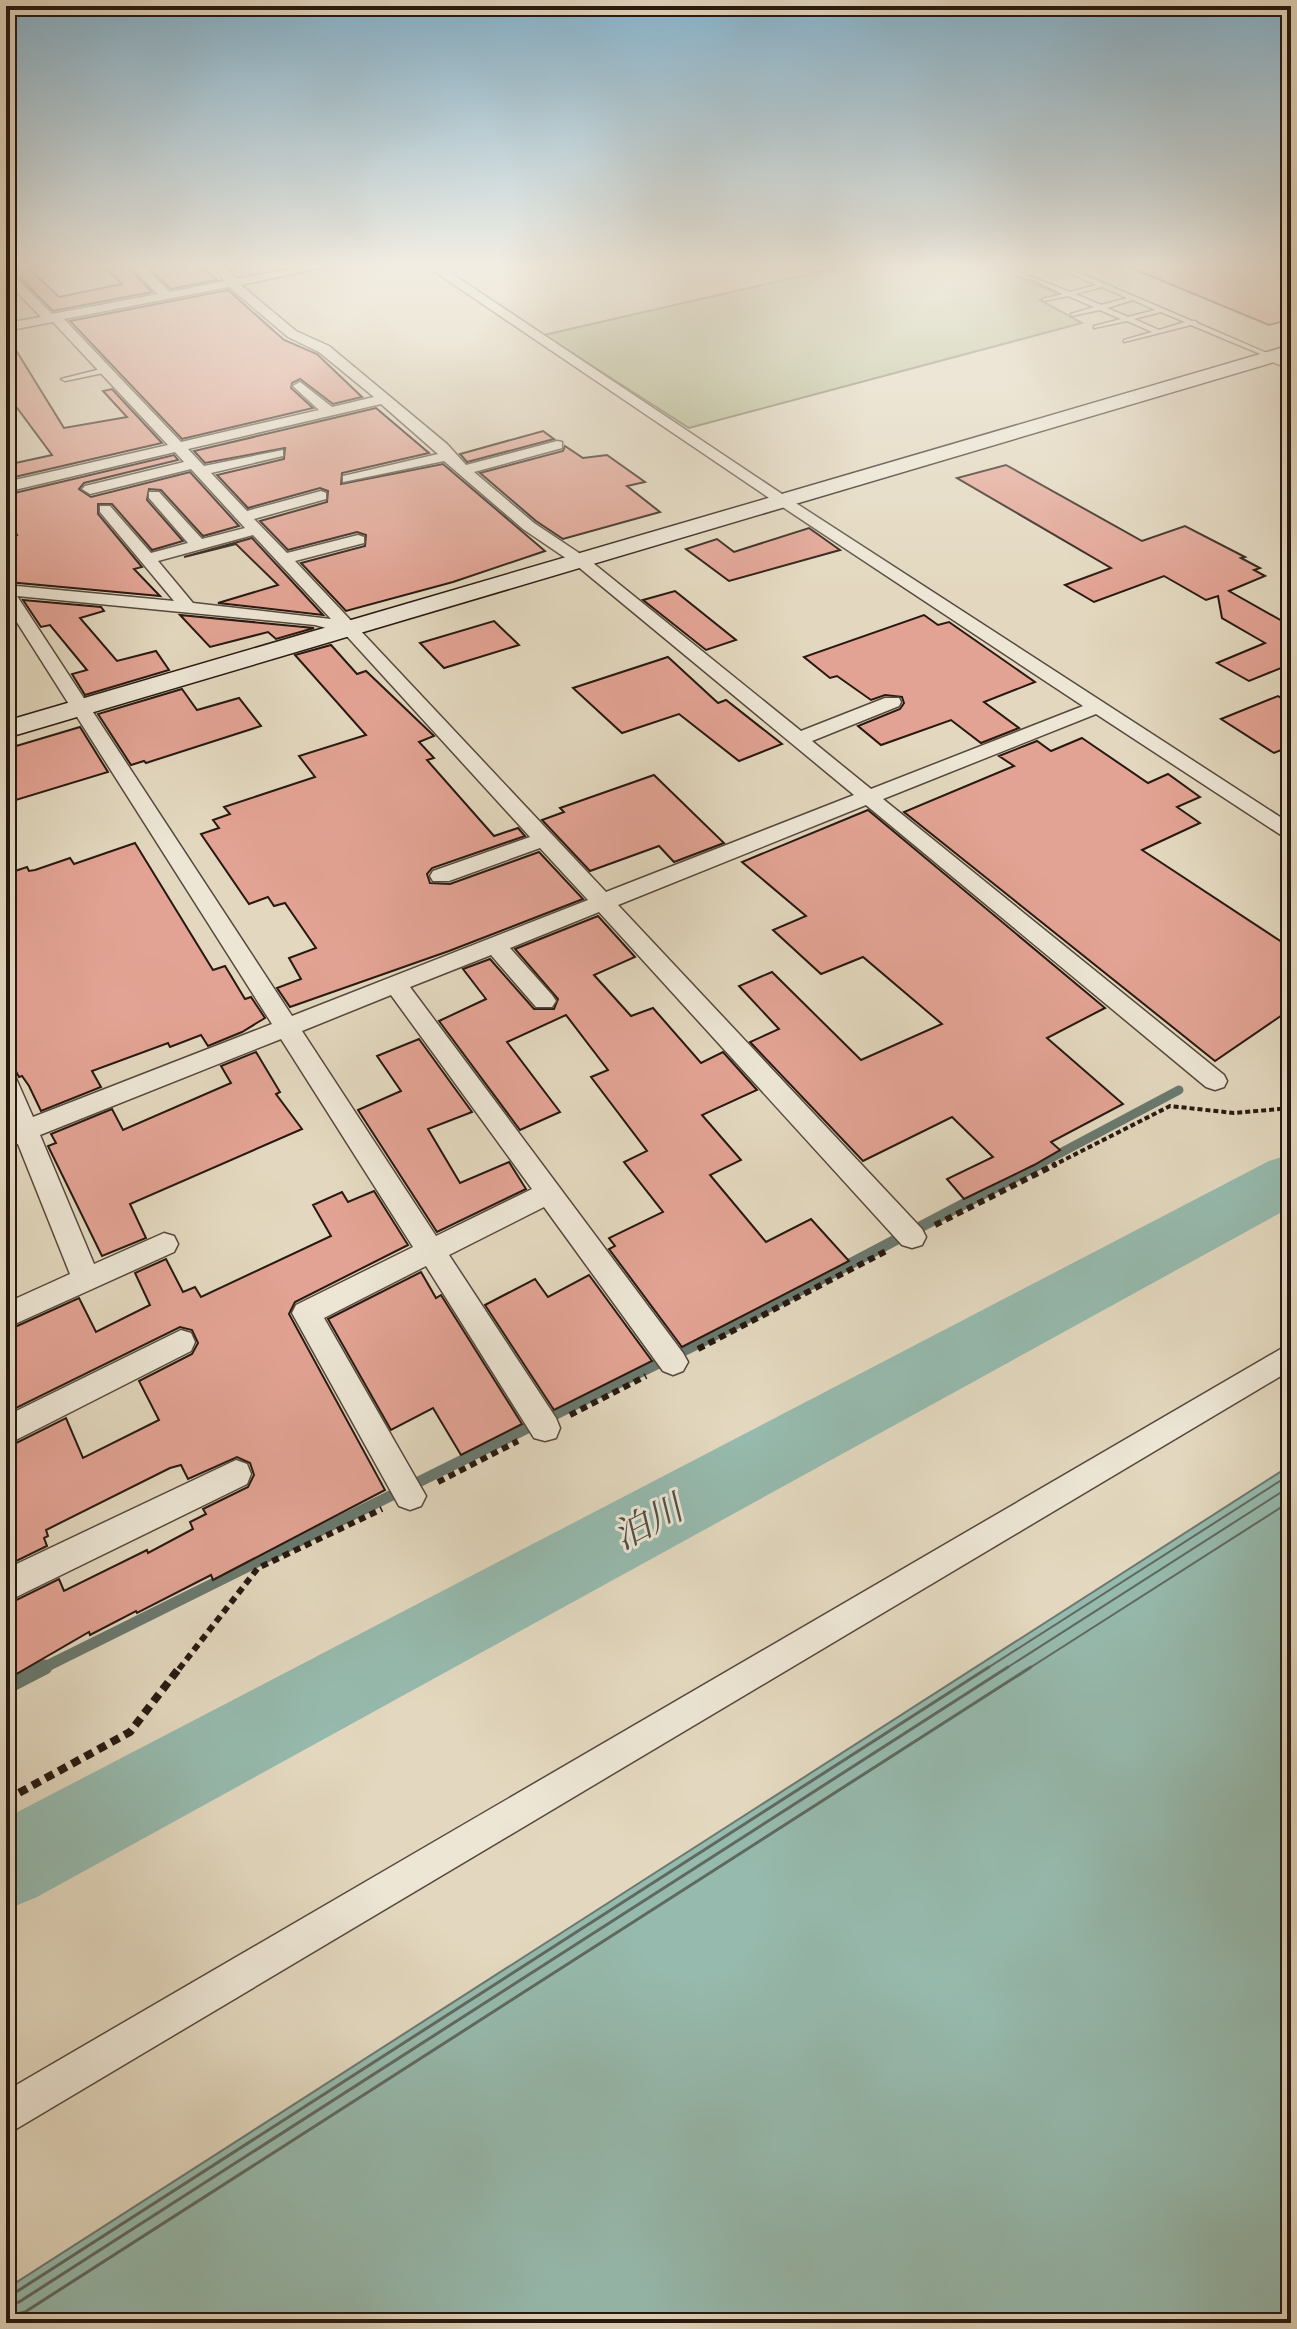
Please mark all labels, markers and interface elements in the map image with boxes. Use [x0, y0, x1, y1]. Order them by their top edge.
water label: 泊川 [605, 1482, 695, 1561]

